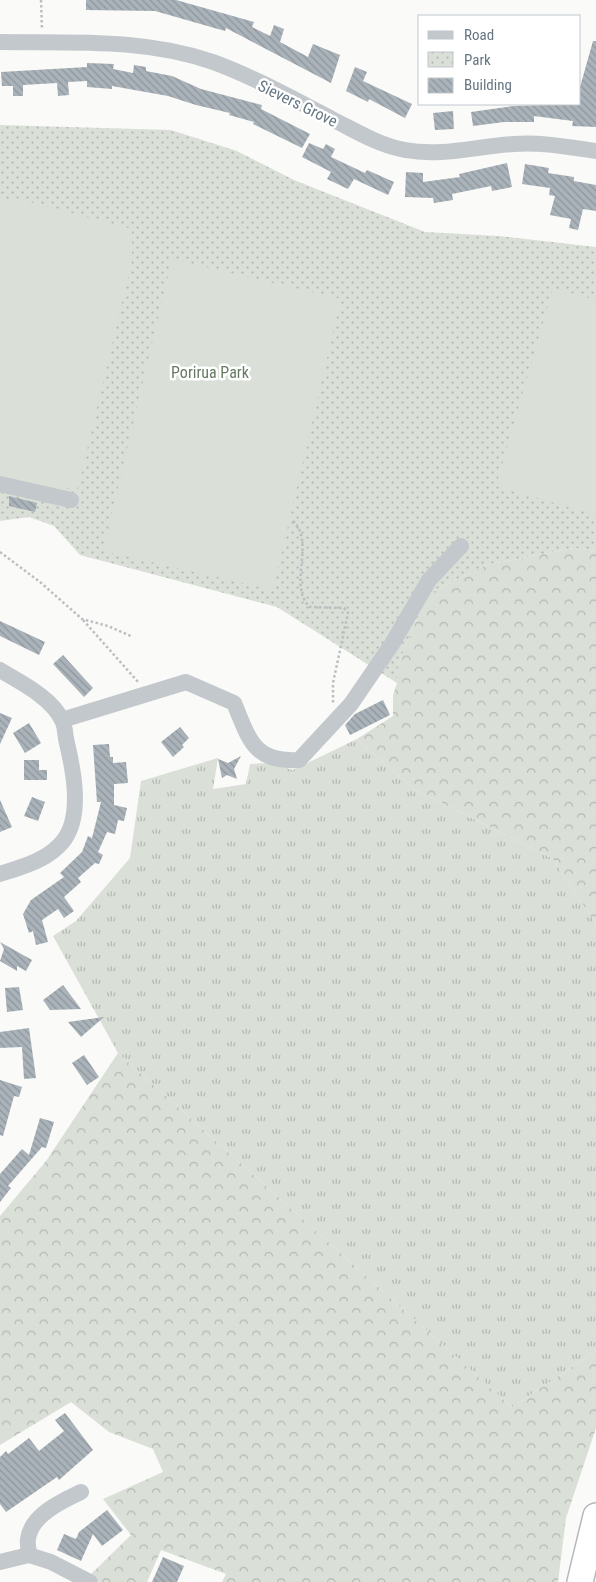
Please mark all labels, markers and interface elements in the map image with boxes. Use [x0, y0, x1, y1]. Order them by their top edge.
legend [418, 15, 581, 105]
text: Road [464, 26, 494, 44]
text: Park [464, 51, 491, 69]
street label: Sievers Grove [255, 76, 340, 131]
text: Building [464, 76, 512, 94]
park label: Porirua Park [171, 363, 250, 382]

